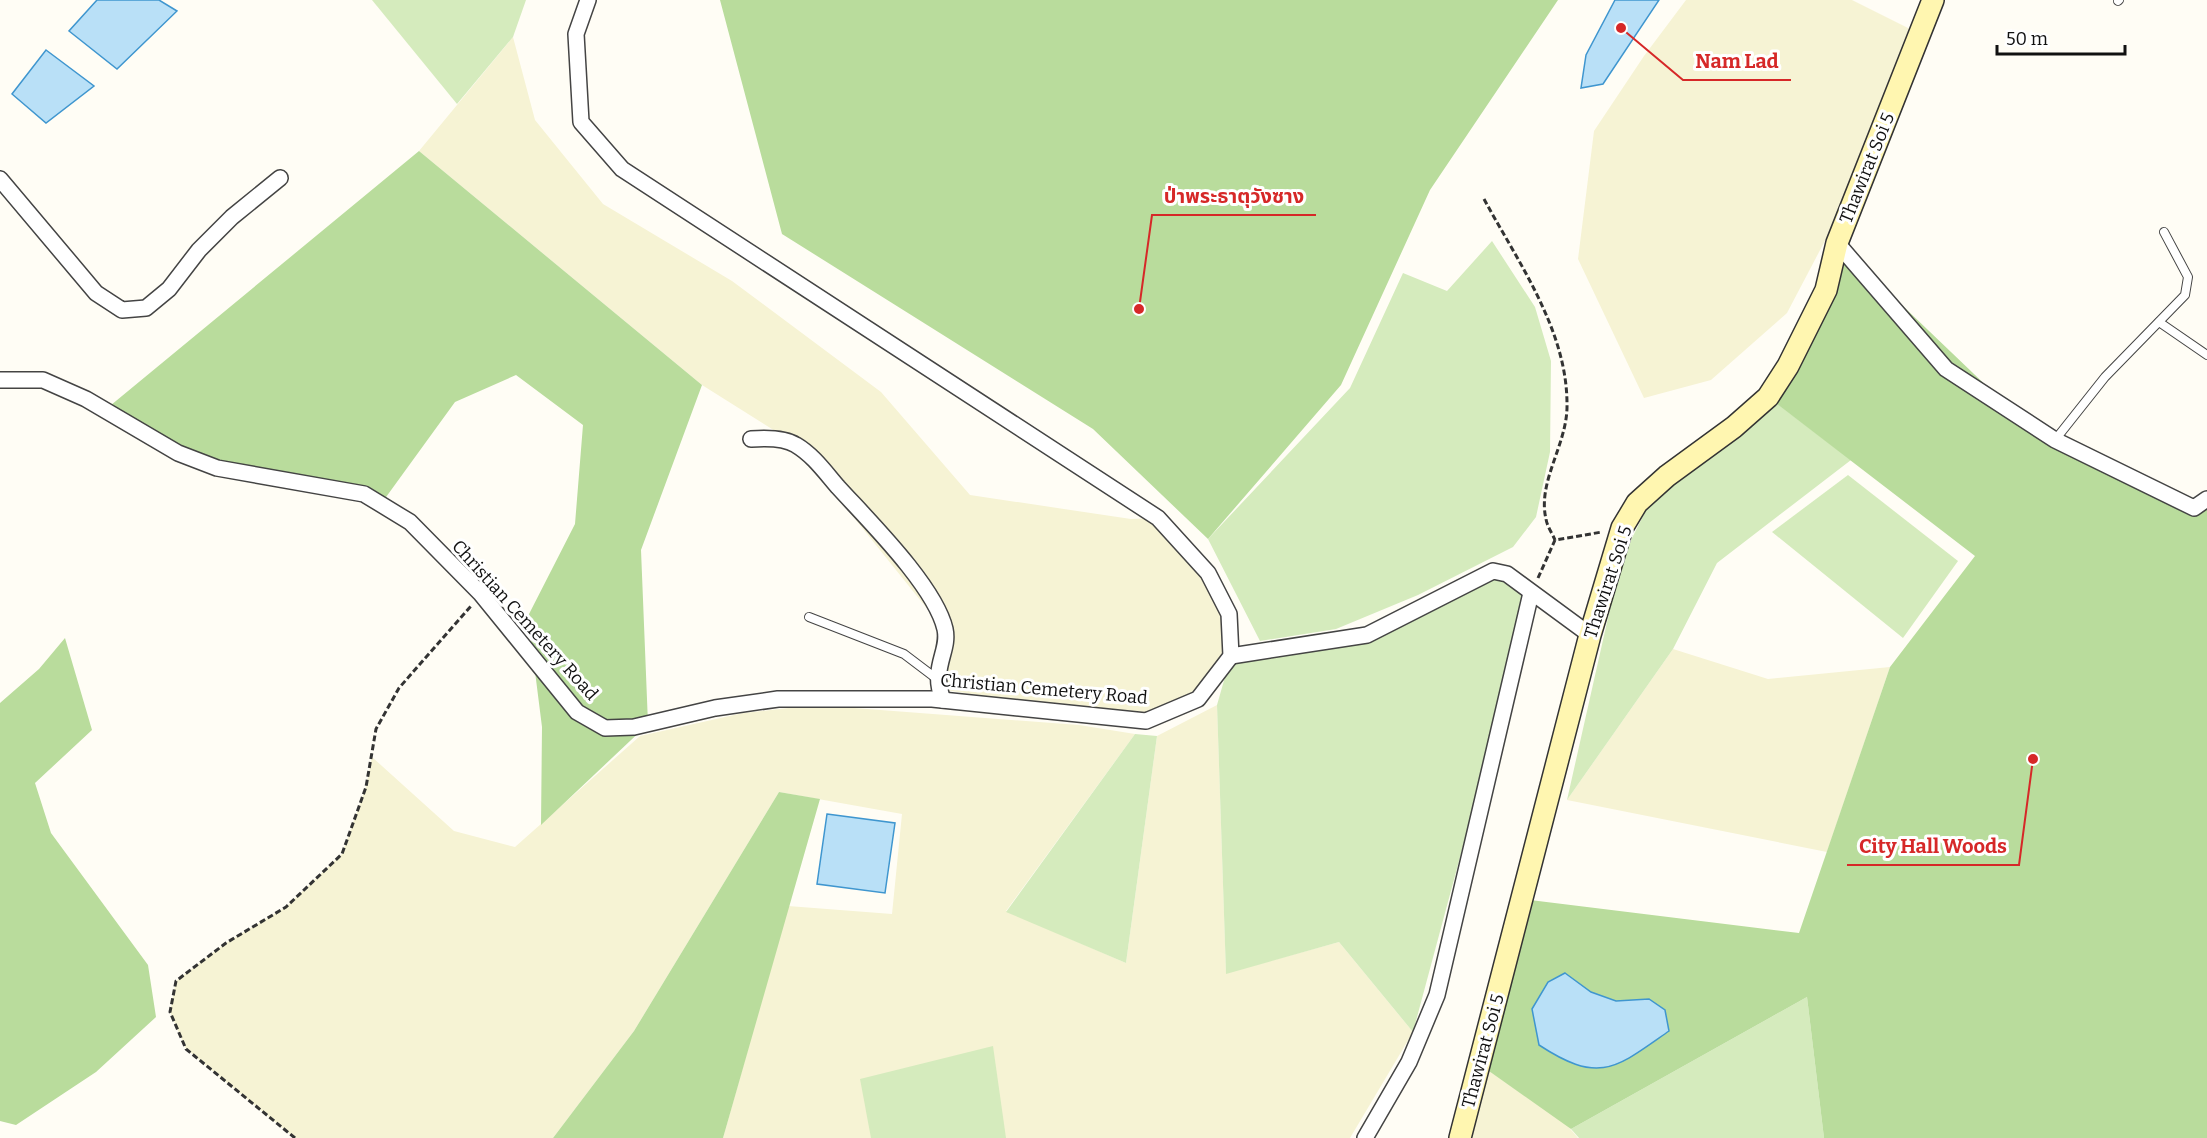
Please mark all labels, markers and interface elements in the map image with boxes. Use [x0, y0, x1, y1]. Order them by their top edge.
scale bar [1997, 18, 2124, 56]
text: 50 m [2006, 28, 2048, 50]
callout: Nam Lad [1683, 42, 1791, 80]
text: Nam Lad [1695, 49, 1779, 73]
street label: Thawirat Soi 5 [1835, 109, 1899, 227]
callout: ป่าพระธาตุวังซาง [1152, 177, 1316, 215]
text: ป่าพระธาตุวังซาง [1164, 184, 1304, 208]
street label: Thawirat Soi 5 [1579, 523, 1637, 641]
street label: Christian Cemetery Road [447, 535, 603, 705]
street label: Christian Cemetery Road [939, 669, 1149, 709]
callout: City Hall Woods [1847, 827, 2019, 865]
text: City Hall Woods [1859, 834, 2007, 858]
street label: Thawirat Soi 5 [1457, 991, 1509, 1111]

